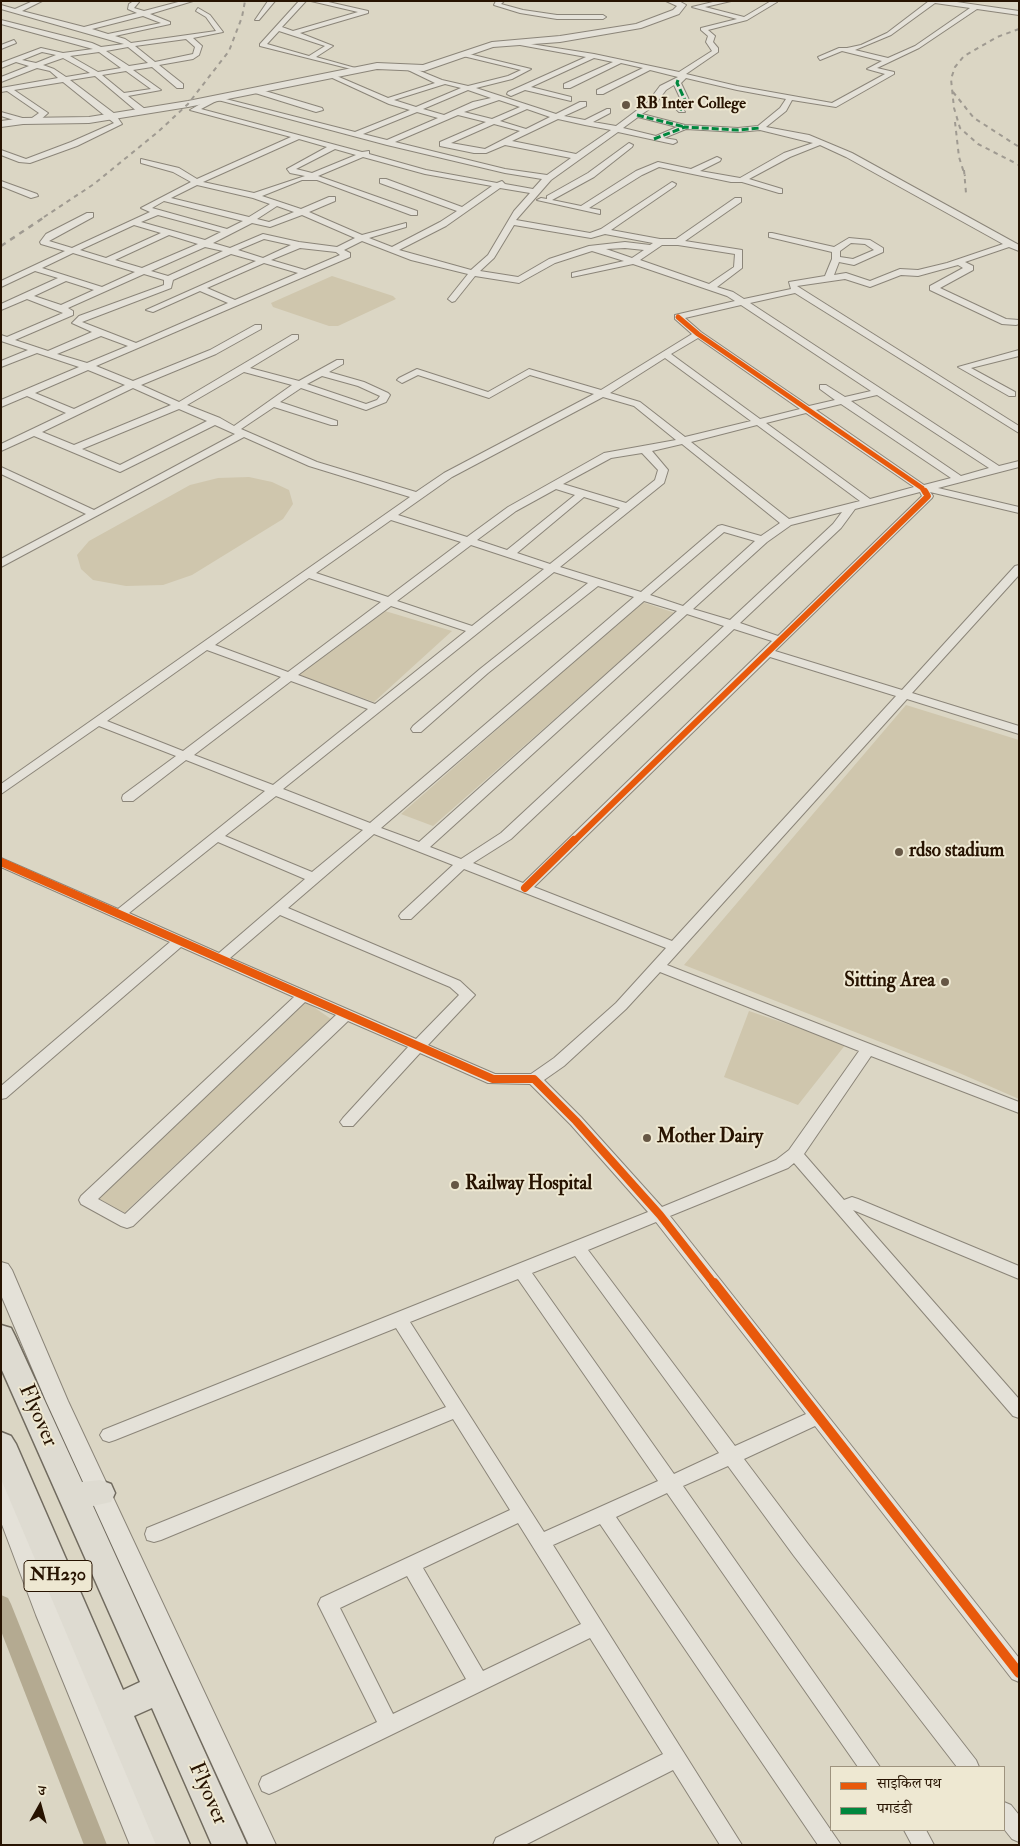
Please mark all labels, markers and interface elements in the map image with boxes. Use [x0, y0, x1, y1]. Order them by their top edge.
place label: RB Inter College [636, 95, 746, 115]
marker: RB Inter College [620, 99, 632, 111]
place label: rdso stadium [909, 841, 1004, 863]
marker: rdso stadium [893, 846, 905, 858]
place label: Sitting Area [844, 971, 935, 993]
marker: Sitting Area [939, 976, 951, 988]
place label: Mother Dairy [657, 1127, 763, 1149]
marker: Mother Dairy [641, 1132, 653, 1144]
place label: Railway Hospital [465, 1174, 592, 1196]
marker: Railway Hospital [449, 1179, 461, 1191]
street label: Flyover [12, 1380, 62, 1452]
road number: NH230 [24, 1560, 92, 1592]
street label: Flyover [182, 1758, 232, 1830]
legend [830, 1766, 1005, 1831]
text: साइकिल पथ [877, 1774, 941, 1793]
north arrow [15, 1781, 65, 1831]
text: उ [37, 1782, 46, 1799]
text: पगडंडी [877, 1799, 912, 1818]

